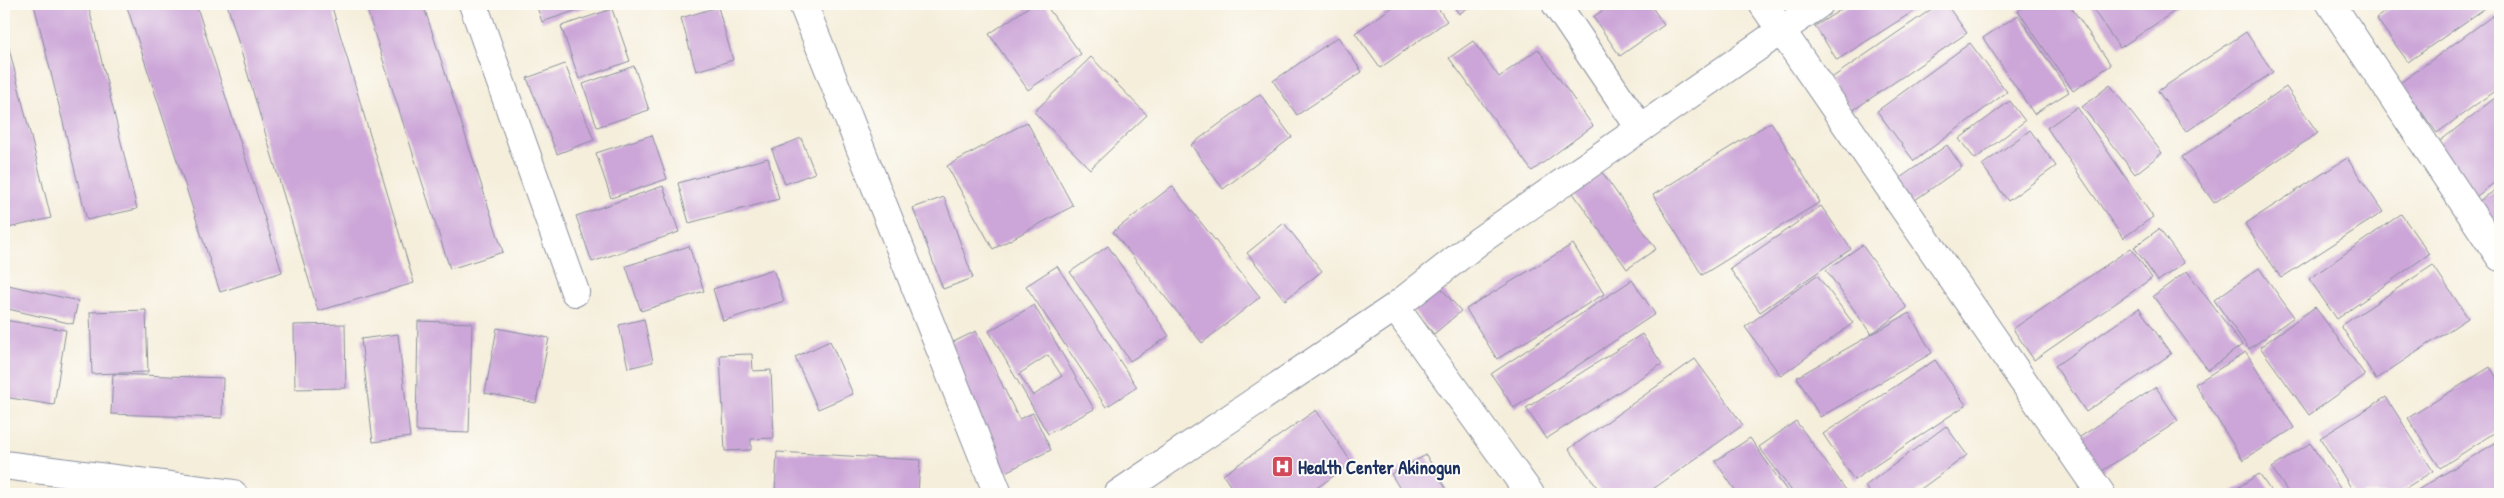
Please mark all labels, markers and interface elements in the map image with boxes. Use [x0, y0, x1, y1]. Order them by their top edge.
place label: Health Center Akinogun [1298, 454, 1461, 481]
hospital icon: Health Center Akinogun [1270, 455, 1294, 479]

